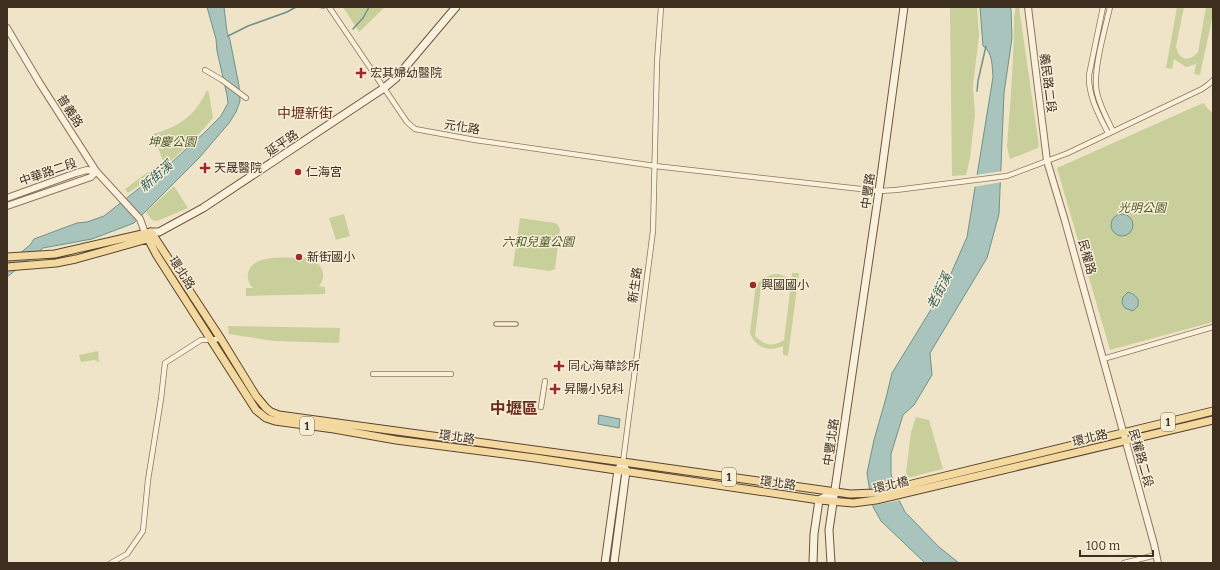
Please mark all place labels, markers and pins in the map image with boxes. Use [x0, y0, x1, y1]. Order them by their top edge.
place label: 宏其婦幼醫院 [370, 66, 442, 80]
marker: 宏其婦幼醫院 [355, 67, 367, 79]
place label: 天晟醫院 [214, 161, 262, 175]
marker: 天晟醫院 [199, 162, 211, 174]
place label: 仁海宮 [306, 165, 342, 179]
marker: 仁海宮 [293, 167, 303, 177]
place label: 新街國小 [307, 250, 355, 264]
marker: 新街國小 [294, 252, 304, 262]
place label: 興國國小 [761, 278, 809, 292]
marker: 興國國小 [748, 280, 758, 290]
place label: 同心海華診所 [568, 359, 640, 373]
marker: 同心海華診所 [553, 360, 565, 372]
place label: 昇陽小兒科 [564, 382, 624, 396]
marker: 昇陽小兒科 [549, 383, 561, 395]

